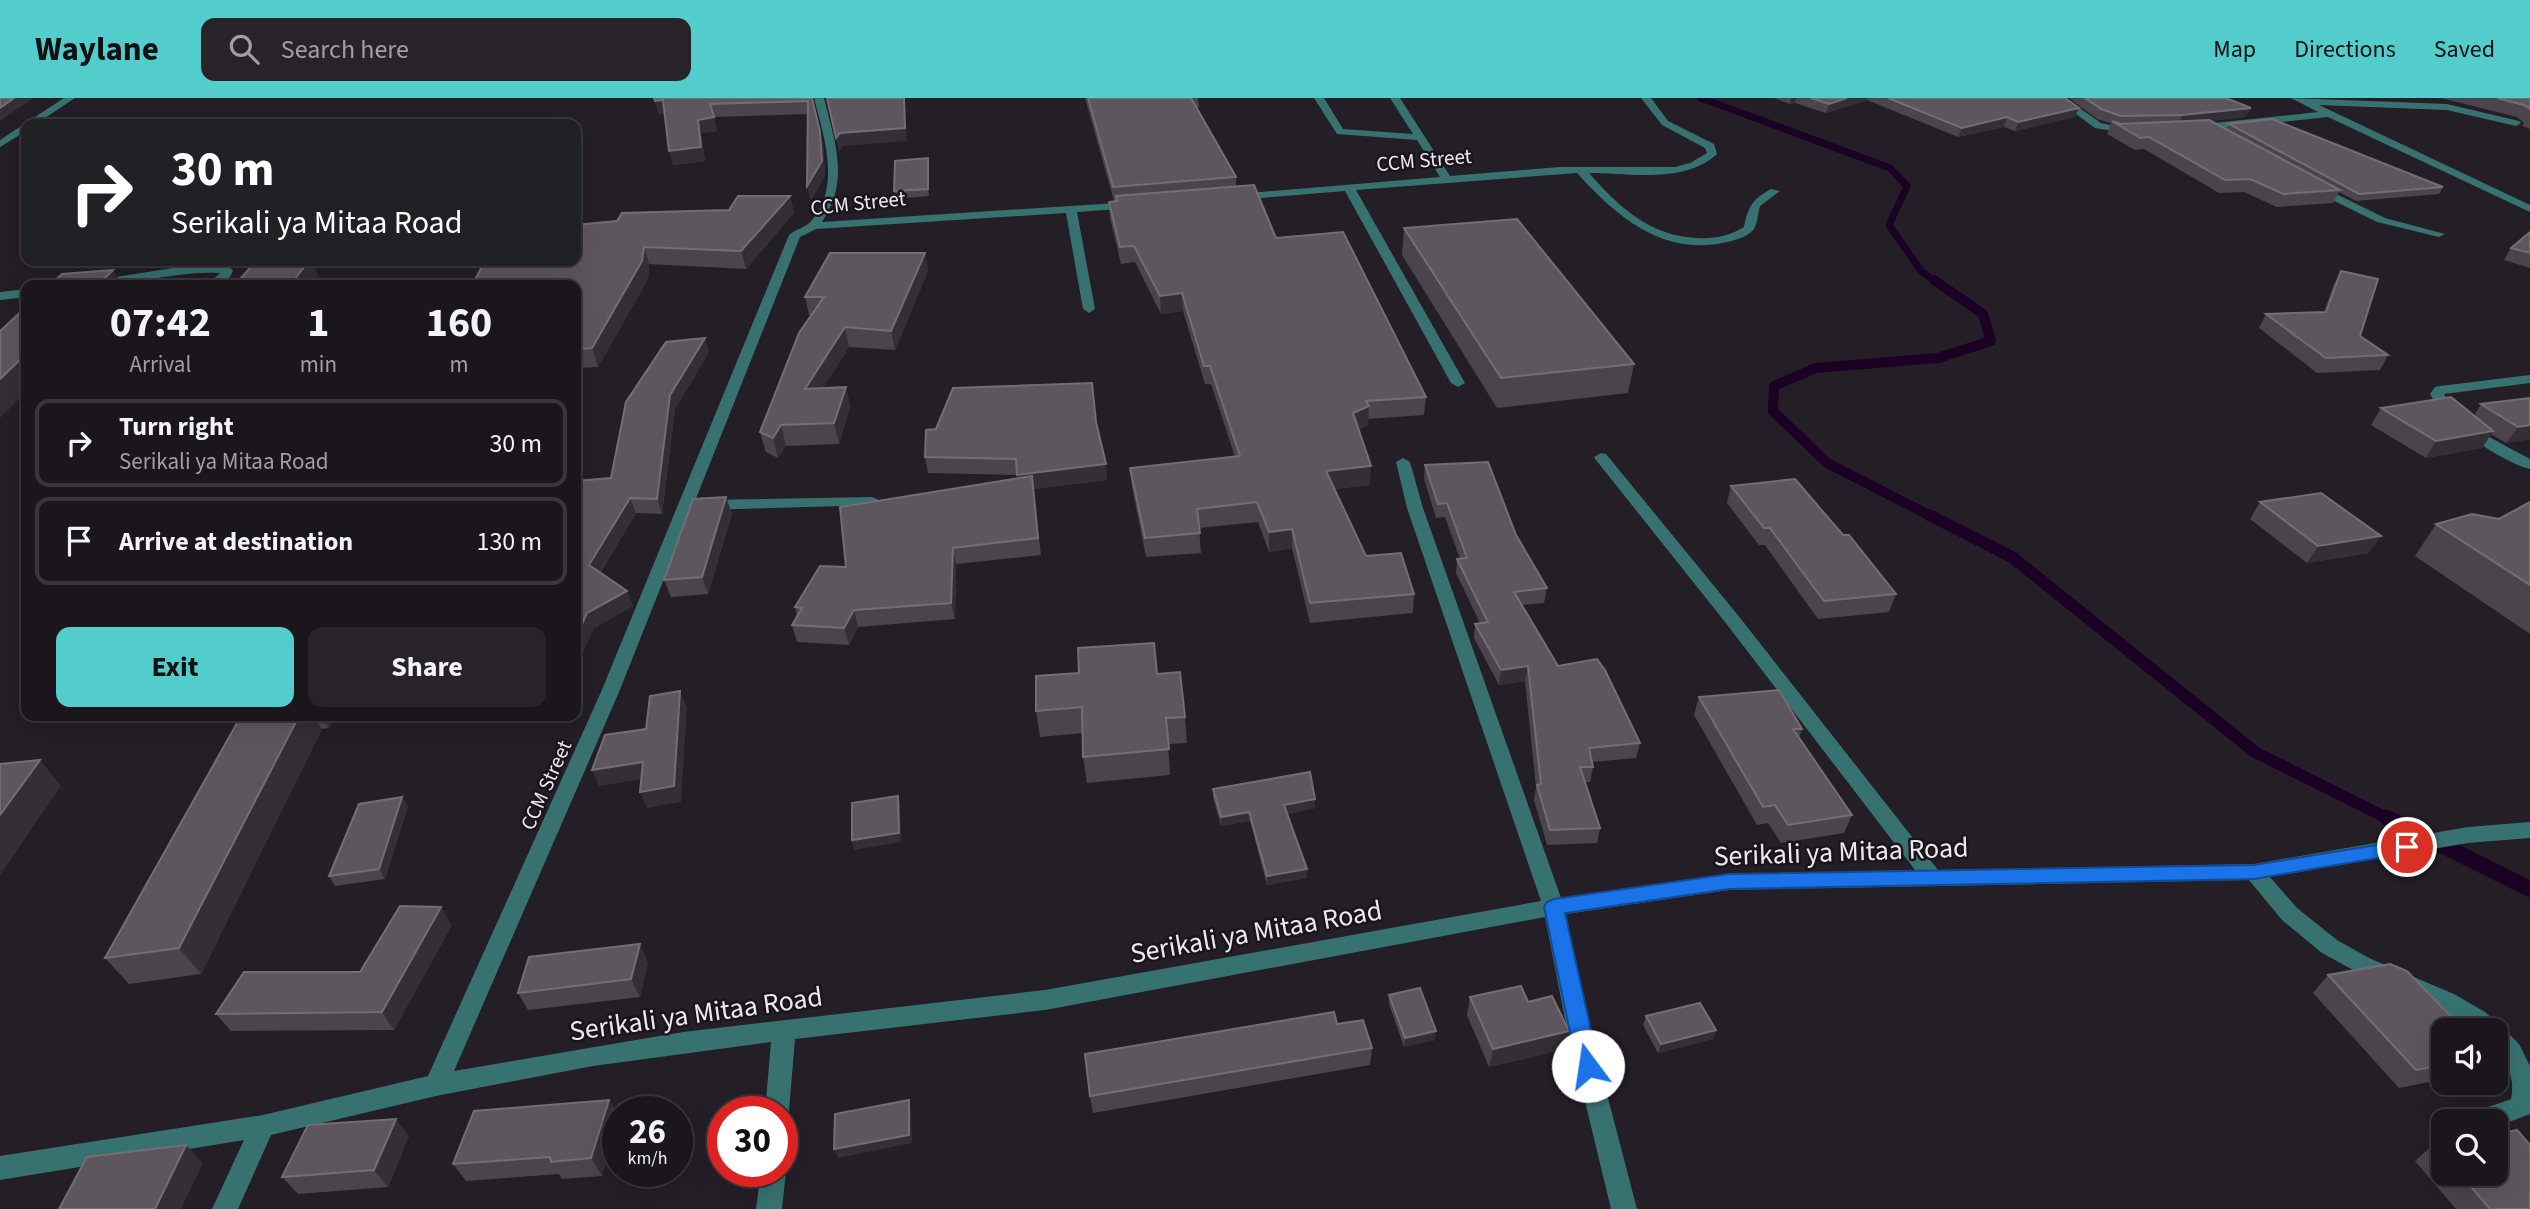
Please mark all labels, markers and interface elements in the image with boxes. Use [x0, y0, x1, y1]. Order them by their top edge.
search box [201, 18, 691, 81]
text: Waylane [35, 26, 159, 73]
icon: search [225, 30, 263, 68]
text: Search here [281, 31, 409, 68]
text: Map [2213, 32, 2256, 67]
text: Directions [2294, 32, 2396, 67]
text: Saved [2434, 32, 2495, 67]
text: 30 m [171, 135, 275, 205]
street label: CCM Street [1375, 141, 1473, 179]
icon: right [56, 147, 147, 238]
street label: CCM Street [809, 183, 907, 223]
text: Serikali ya Mitaa Road [171, 200, 462, 246]
text: 07:42 [110, 293, 211, 353]
text: 1 [307, 293, 329, 353]
text: 160 [426, 293, 492, 353]
text: Arrival [129, 348, 191, 381]
text: min [300, 348, 337, 381]
text: m [449, 348, 469, 381]
text: Turn right [119, 408, 234, 445]
icon: right [60, 424, 98, 462]
text: 30 m [489, 425, 542, 462]
text: Serikali ya Mitaa Road [119, 445, 328, 478]
icon: arrive [60, 522, 98, 560]
text: Arrive at destination [119, 523, 353, 560]
text: 130 m [476, 523, 542, 560]
button: Exit [56, 627, 294, 707]
button: Share [308, 627, 546, 707]
street label: CCM Street [513, 735, 579, 835]
pin [2377, 817, 2437, 877]
street label: Serikali ya Mitaa Road [1713, 828, 1969, 876]
icon: arrive [2388, 828, 2426, 866]
street label: Serikali ya Mitaa Road [1127, 890, 1385, 974]
street label: Serikali ya Mitaa Road [567, 976, 825, 1052]
map controls [2431, 1018, 2508, 1186]
button: sound [2431, 1018, 2508, 1095]
position arrow [1551, 1029, 1625, 1103]
speed limit sign: 30 [707, 1096, 798, 1187]
text: 26 [629, 1107, 666, 1157]
button: search [2431, 1109, 2508, 1186]
text: km/h [628, 1146, 667, 1171]

